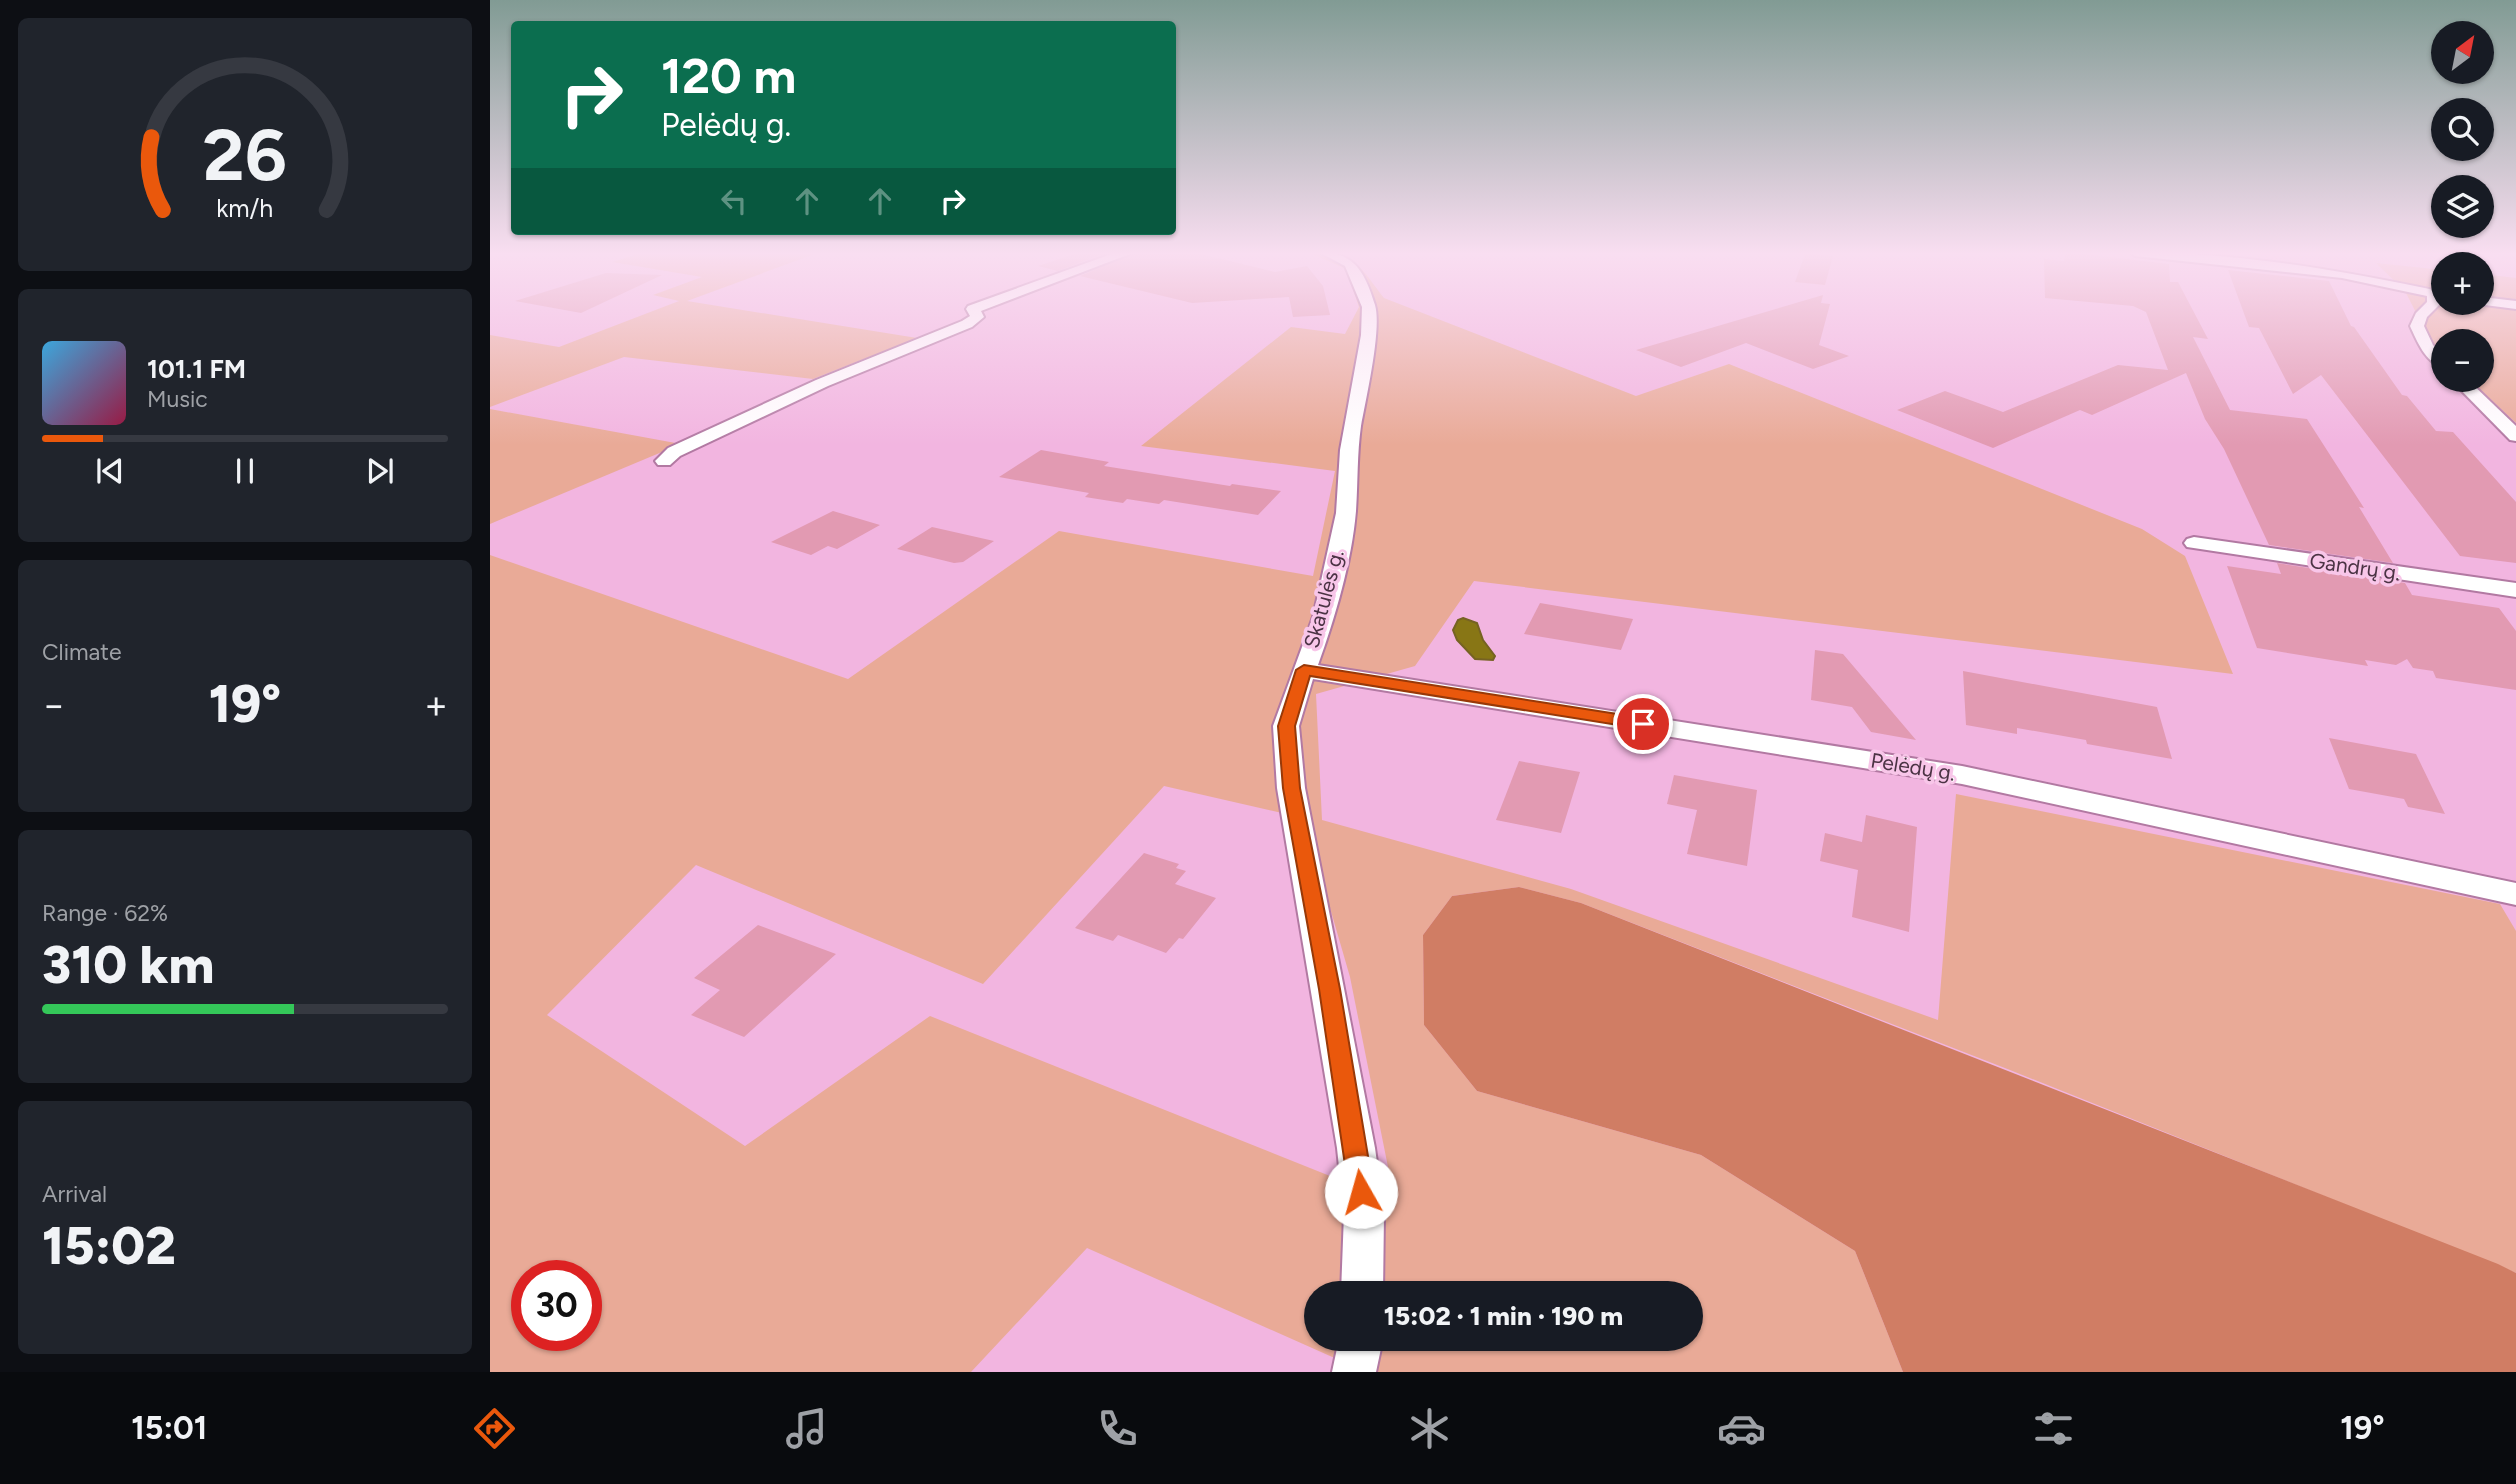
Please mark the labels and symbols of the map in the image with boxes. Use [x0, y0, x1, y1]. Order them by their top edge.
north arrow [2431, 21, 2494, 84]
street label: Skatulės g. [1298, 547, 1349, 651]
street label: Gandrų g. [2308, 548, 2402, 585]
pin [1613, 694, 1673, 754]
street label: Pelėdų g. [1869, 747, 1957, 786]
position arrow [1324, 1155, 1398, 1229]
speed limit sign: 30 [511, 1260, 602, 1351]

